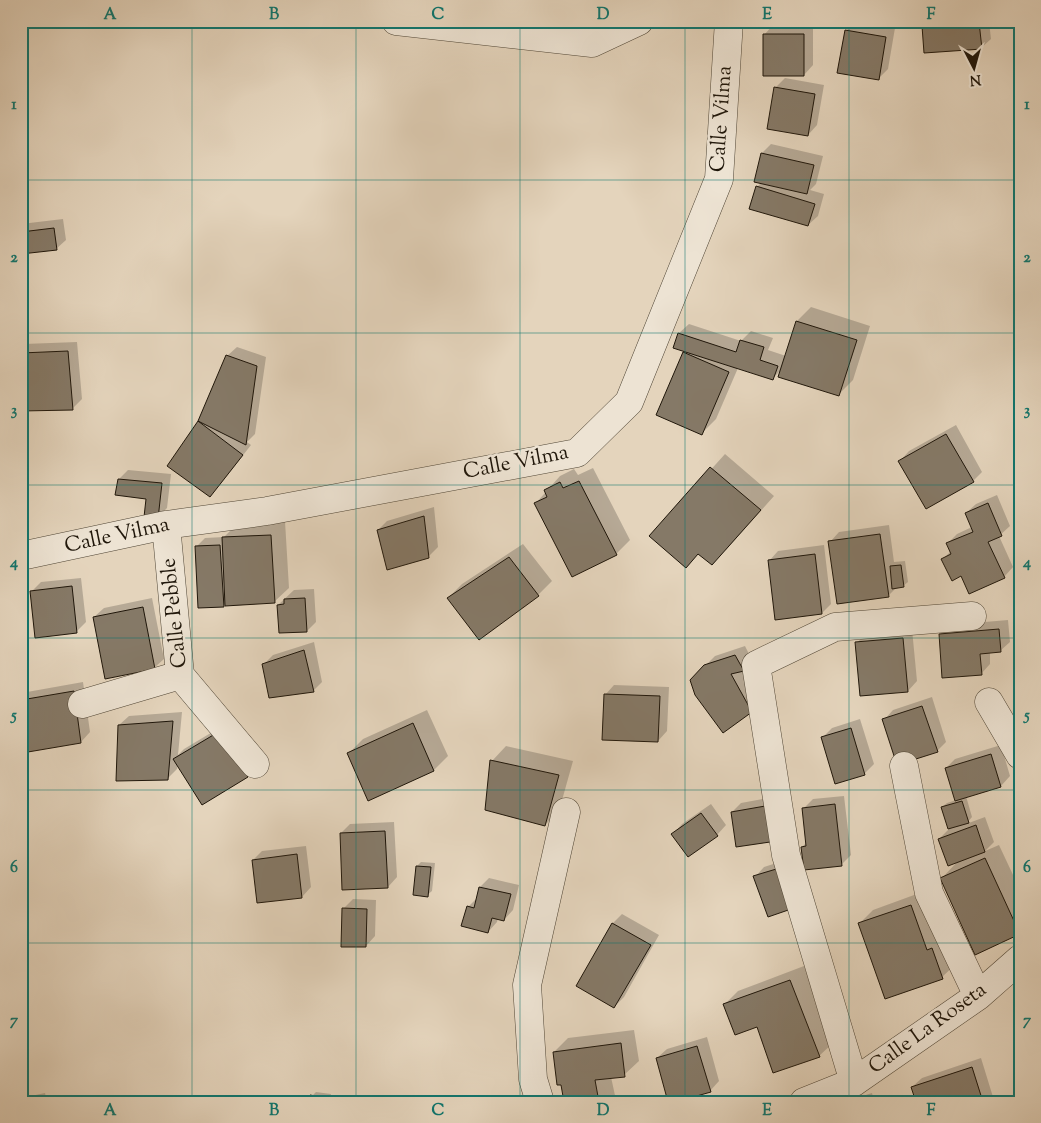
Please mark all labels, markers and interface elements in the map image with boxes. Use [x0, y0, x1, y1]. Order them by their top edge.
text: A [104, 4, 117, 27]
text: B [269, 4, 279, 27]
text: C [432, 4, 445, 27]
text: D [597, 4, 610, 27]
text: E [762, 4, 772, 27]
text: F [927, 4, 936, 27]
north arrow [948, 42, 998, 92]
street label: Calle Vilma [703, 64, 741, 173]
text: N [969, 68, 982, 89]
text: 1 [11, 94, 17, 117]
text: 1 [1024, 94, 1030, 117]
text: 2 [10, 247, 18, 270]
text: 2 [1023, 247, 1031, 270]
text: 3 [11, 400, 18, 423]
text: 3 [1024, 400, 1031, 423]
street label: Calle Vilma [461, 438, 572, 488]
street label: Calle Vilma [62, 510, 173, 562]
text: 4 [9, 552, 18, 575]
text: 4 [1022, 552, 1031, 575]
street label: Calle Pebble [154, 556, 196, 670]
text: 5 [9, 705, 17, 728]
text: 5 [1022, 705, 1030, 728]
text: 6 [10, 857, 18, 880]
text: 6 [1023, 857, 1031, 880]
street label: Calle La Roseta [863, 976, 994, 1082]
text: 7 [10, 1010, 19, 1033]
text: 7 [1023, 1010, 1032, 1033]
text: A [104, 1100, 117, 1123]
text: B [269, 1100, 279, 1123]
text: C [432, 1100, 445, 1123]
text: D [597, 1100, 610, 1123]
text: E [762, 1100, 772, 1123]
text: F [927, 1100, 936, 1123]

